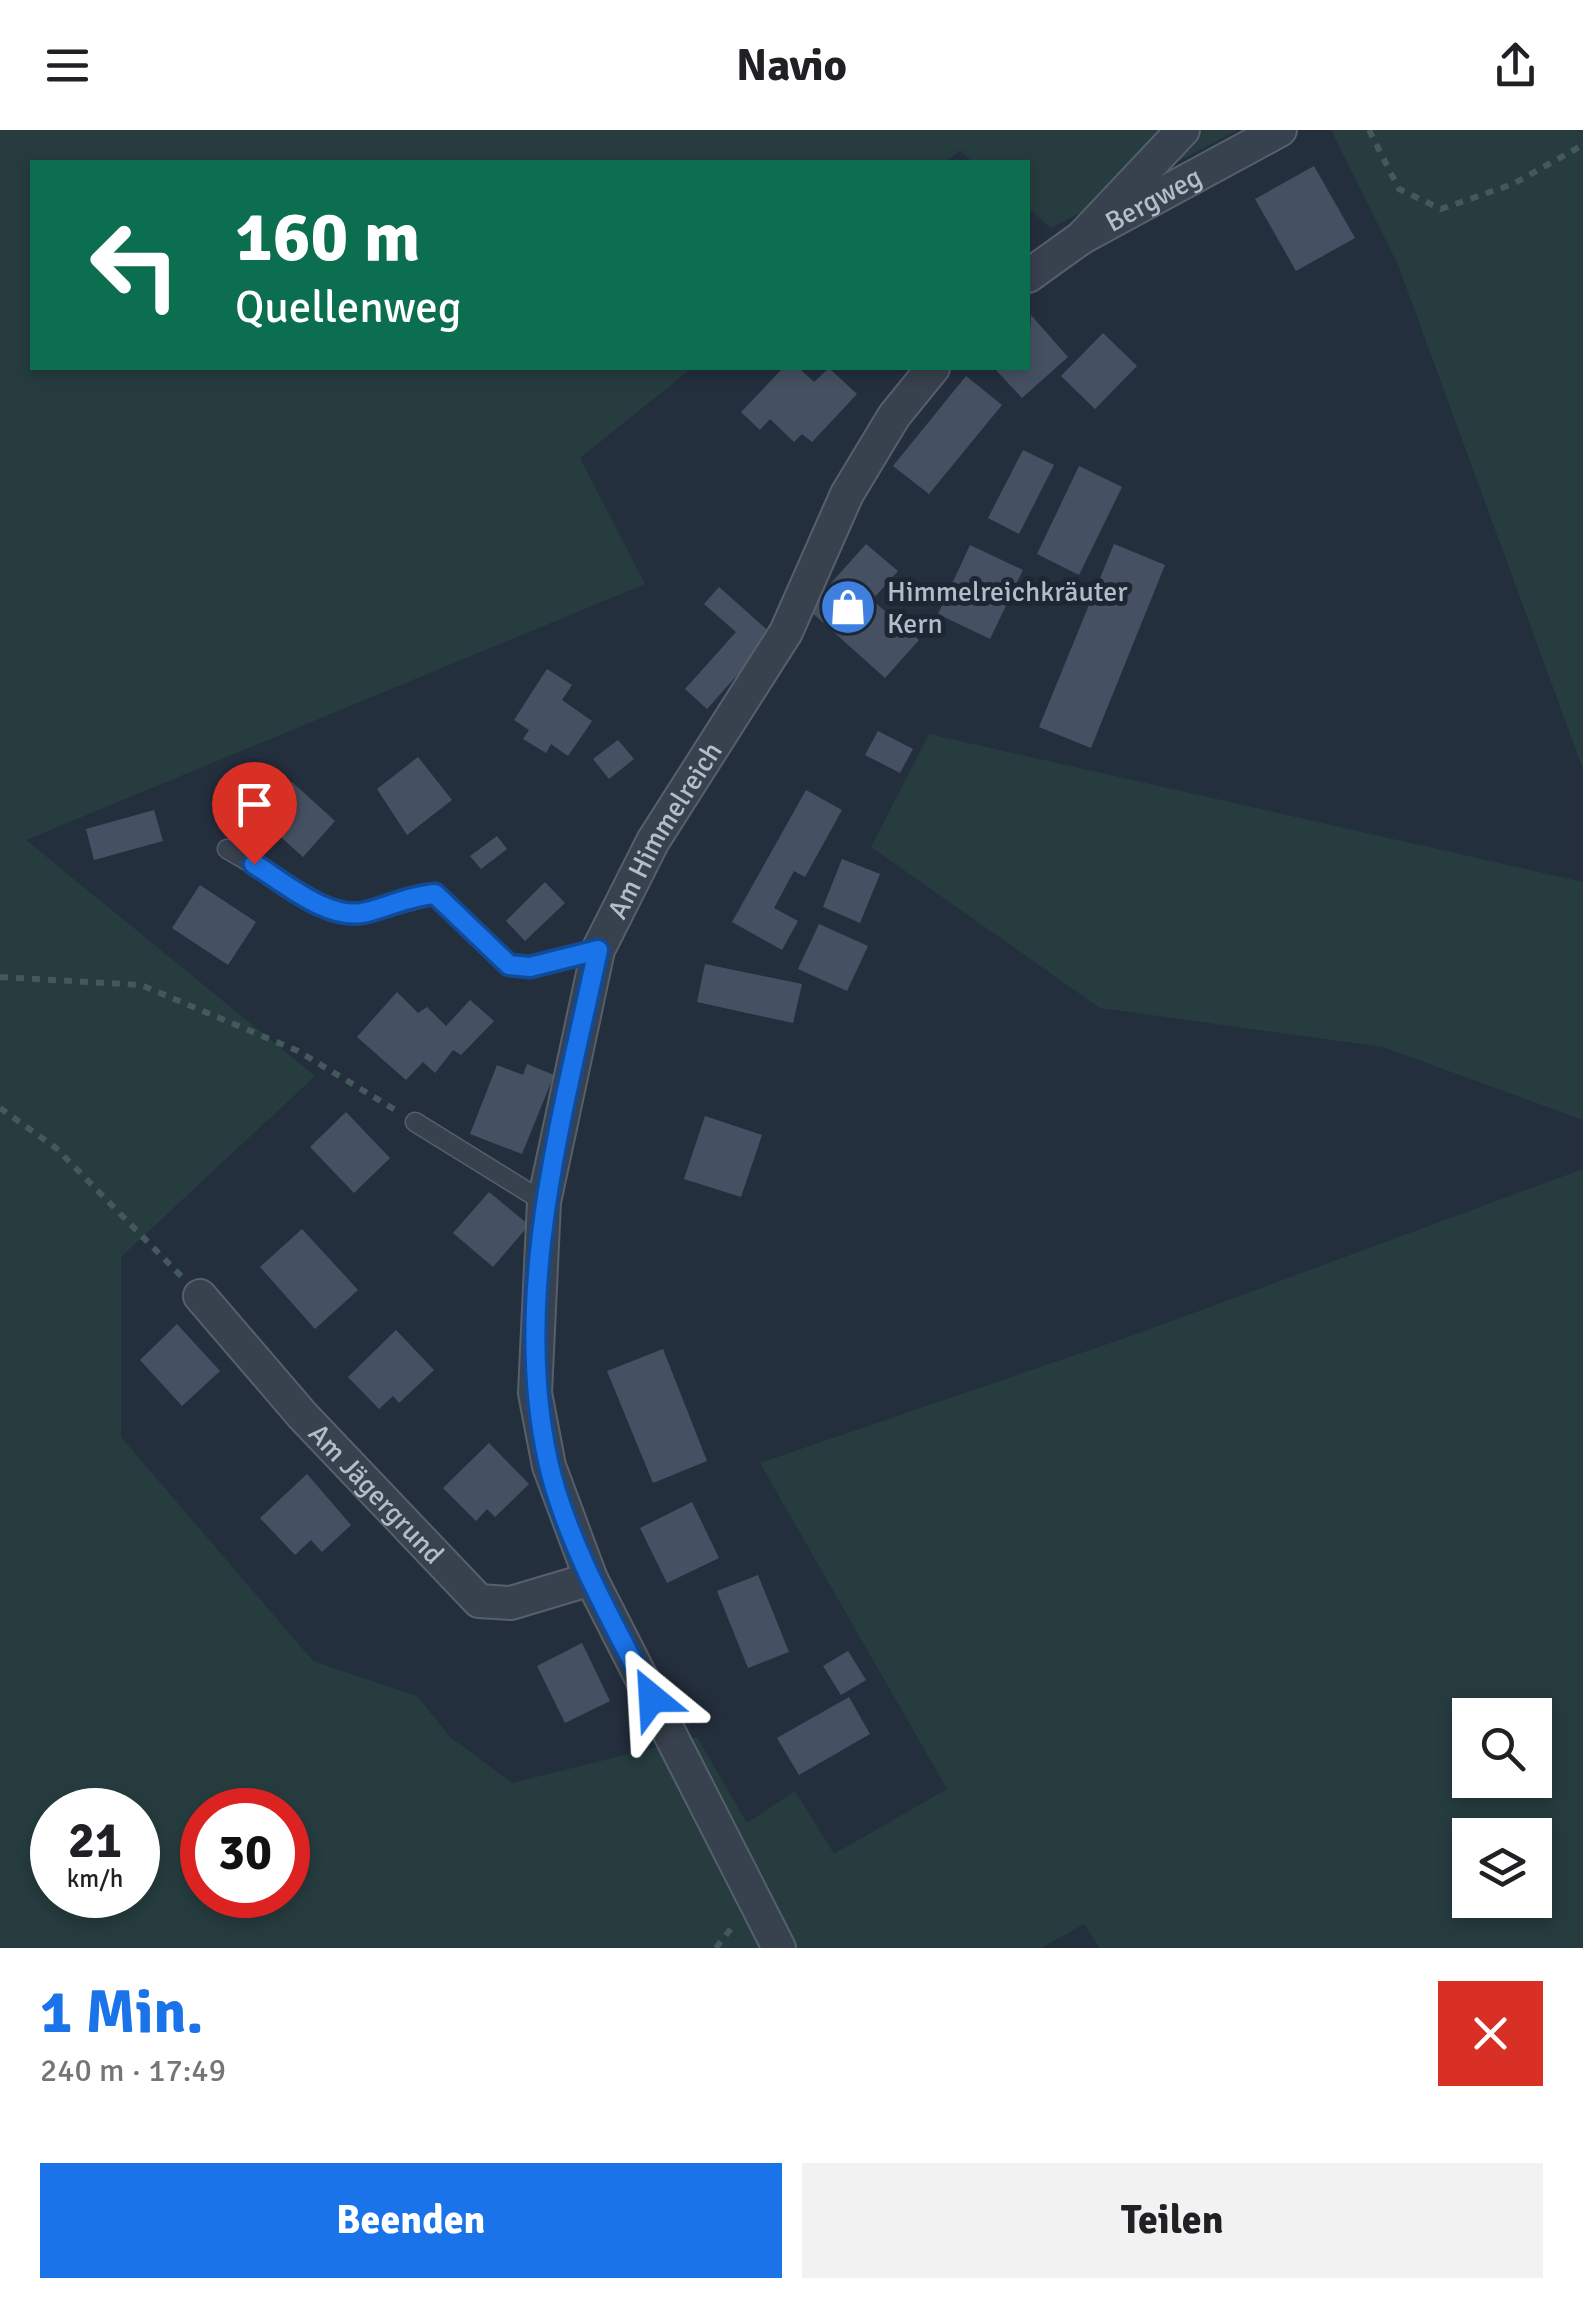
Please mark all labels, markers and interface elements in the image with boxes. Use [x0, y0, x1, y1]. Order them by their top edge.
icon: menu [40, 38, 95, 93]
text: Navio [736, 38, 847, 93]
icon: share [1488, 38, 1543, 93]
street label: Bergweg [1100, 160, 1208, 240]
text: 160 m [235, 194, 420, 280]
icon: left [70, 200, 200, 330]
text: Quellenweg [235, 280, 461, 335]
place label: Himmelreichkräuter Kern [887, 575, 1128, 641]
shop icon: Himmelreichkräuter Kern [818, 577, 878, 637]
street label: Am Himmelreich [601, 736, 730, 925]
pin [212, 762, 297, 865]
icon: arrive [227, 777, 282, 832]
street label: Am Jägergrund [301, 1417, 451, 1571]
position arrow [600, 1646, 704, 1750]
map controls [1452, 1698, 1552, 1918]
button: search [1452, 1698, 1552, 1798]
speed limit sign: 30 [180, 1788, 310, 1918]
text: 21 [68, 1810, 122, 1872]
button: layers [1452, 1818, 1552, 1918]
text: km/h [67, 1863, 123, 1894]
text: 1 Min. [40, 1976, 204, 2050]
button: close [1438, 1981, 1543, 2086]
text: 240 m · 17:49 [40, 2051, 226, 2090]
button: Beenden [40, 2163, 782, 2278]
button: Teilen [802, 2163, 1543, 2278]

